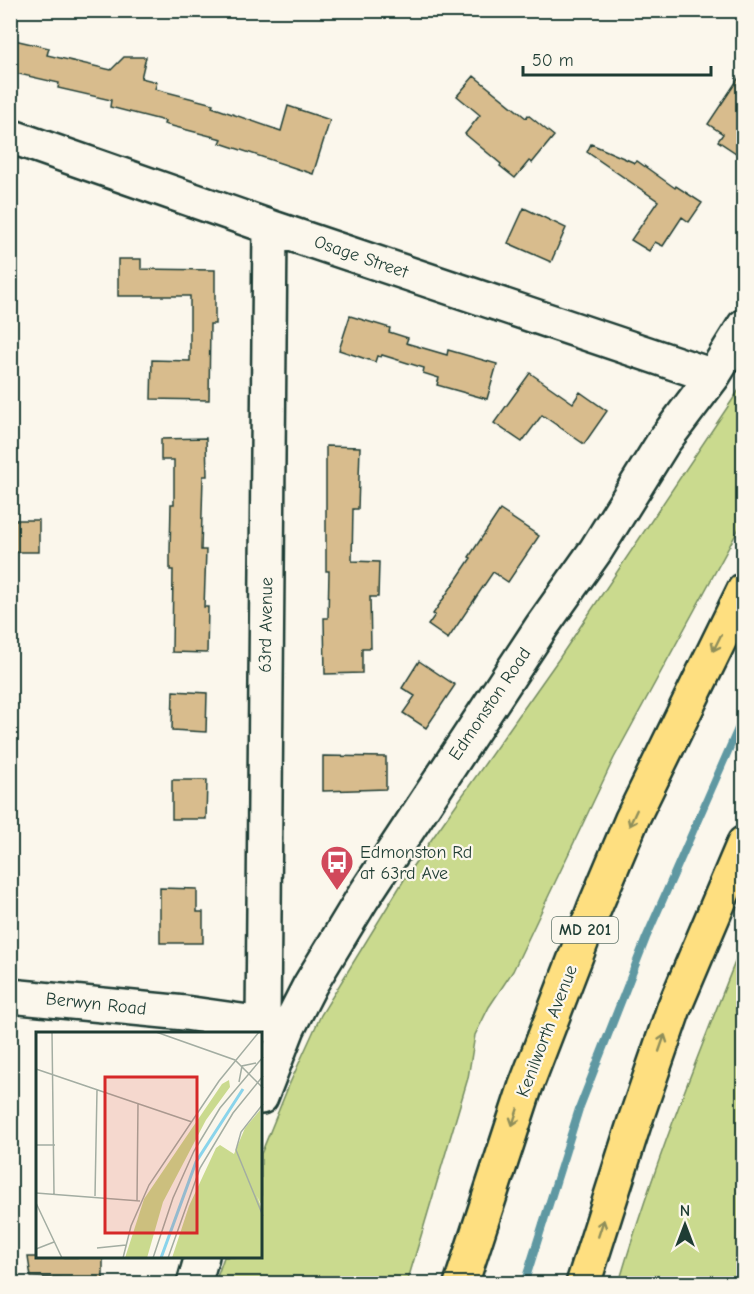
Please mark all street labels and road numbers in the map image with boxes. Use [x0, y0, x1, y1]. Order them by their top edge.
street label: Osage Street [311, 231, 412, 283]
street label: 63rd Avenue [255, 577, 277, 673]
street label: Edmonston Road [445, 644, 535, 764]
road number: MD 201 [552, 917, 618, 943]
street label: Kenilworth Avenue [512, 962, 582, 1100]
street label: Berwyn Road [45, 988, 147, 1020]

